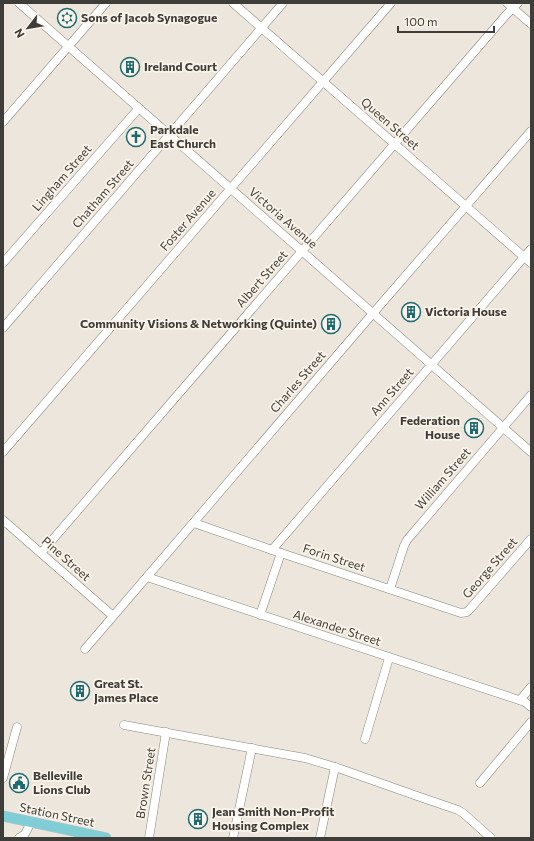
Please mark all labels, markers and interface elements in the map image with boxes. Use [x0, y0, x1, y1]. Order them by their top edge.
synagogue icon: Sons of Jacob Synagogue [56, 7, 78, 29]
north arrow [8, 8, 48, 48]
scale bar [398, 8, 494, 34]
place label: Sons of Jacob Synagogue [81, 10, 217, 25]
text: 100 m [404, 14, 438, 28]
text: N [11, 27, 27, 40]
building icon: Ireland Court [119, 56, 141, 78]
place label: Ireland Court [144, 59, 217, 73]
street label: Queen Street [359, 94, 423, 152]
place label: Parkdale East Church [150, 122, 216, 150]
church icon: Parkdale East Church [125, 126, 147, 148]
street label: Lingham Street [29, 141, 94, 213]
street label: Chatham Street [69, 156, 136, 230]
street label: Victoria Avenue [247, 184, 321, 251]
street label: Foster Avenue [157, 186, 218, 253]
street label: Albert Street [233, 247, 290, 310]
building icon: Victoria House [400, 301, 422, 323]
place label: Victoria House [425, 304, 507, 318]
building icon: Community Visions & Networking (Quinte) [320, 313, 342, 335]
place label: Community Visions & Networking (Quinte) [80, 316, 317, 330]
street label: Charles Street [267, 348, 328, 415]
street label: Ann Street [367, 365, 416, 418]
place label: Federation House [400, 413, 460, 441]
building icon: Federation House [463, 417, 485, 439]
street label: William Street [412, 444, 473, 512]
street label: Pine Street [39, 533, 94, 583]
street label: George Street [459, 534, 520, 601]
street label: Forin Street [301, 540, 367, 574]
street label: Alexander Street [292, 606, 383, 648]
place label: Great St. James Place [94, 676, 158, 705]
building icon: Great St. James Place [69, 680, 91, 702]
street label: Brown Street [132, 746, 158, 819]
place label: Belleville Lions Club [33, 768, 91, 796]
public building icon: Belleville Lions Club [8, 772, 30, 794]
street label: Station Street [18, 799, 96, 829]
place label: Jean Smith Non-Profit Housing Complex [212, 804, 334, 832]
building icon: Jean Smith Non-Profit Housing Complex [187, 808, 209, 830]

